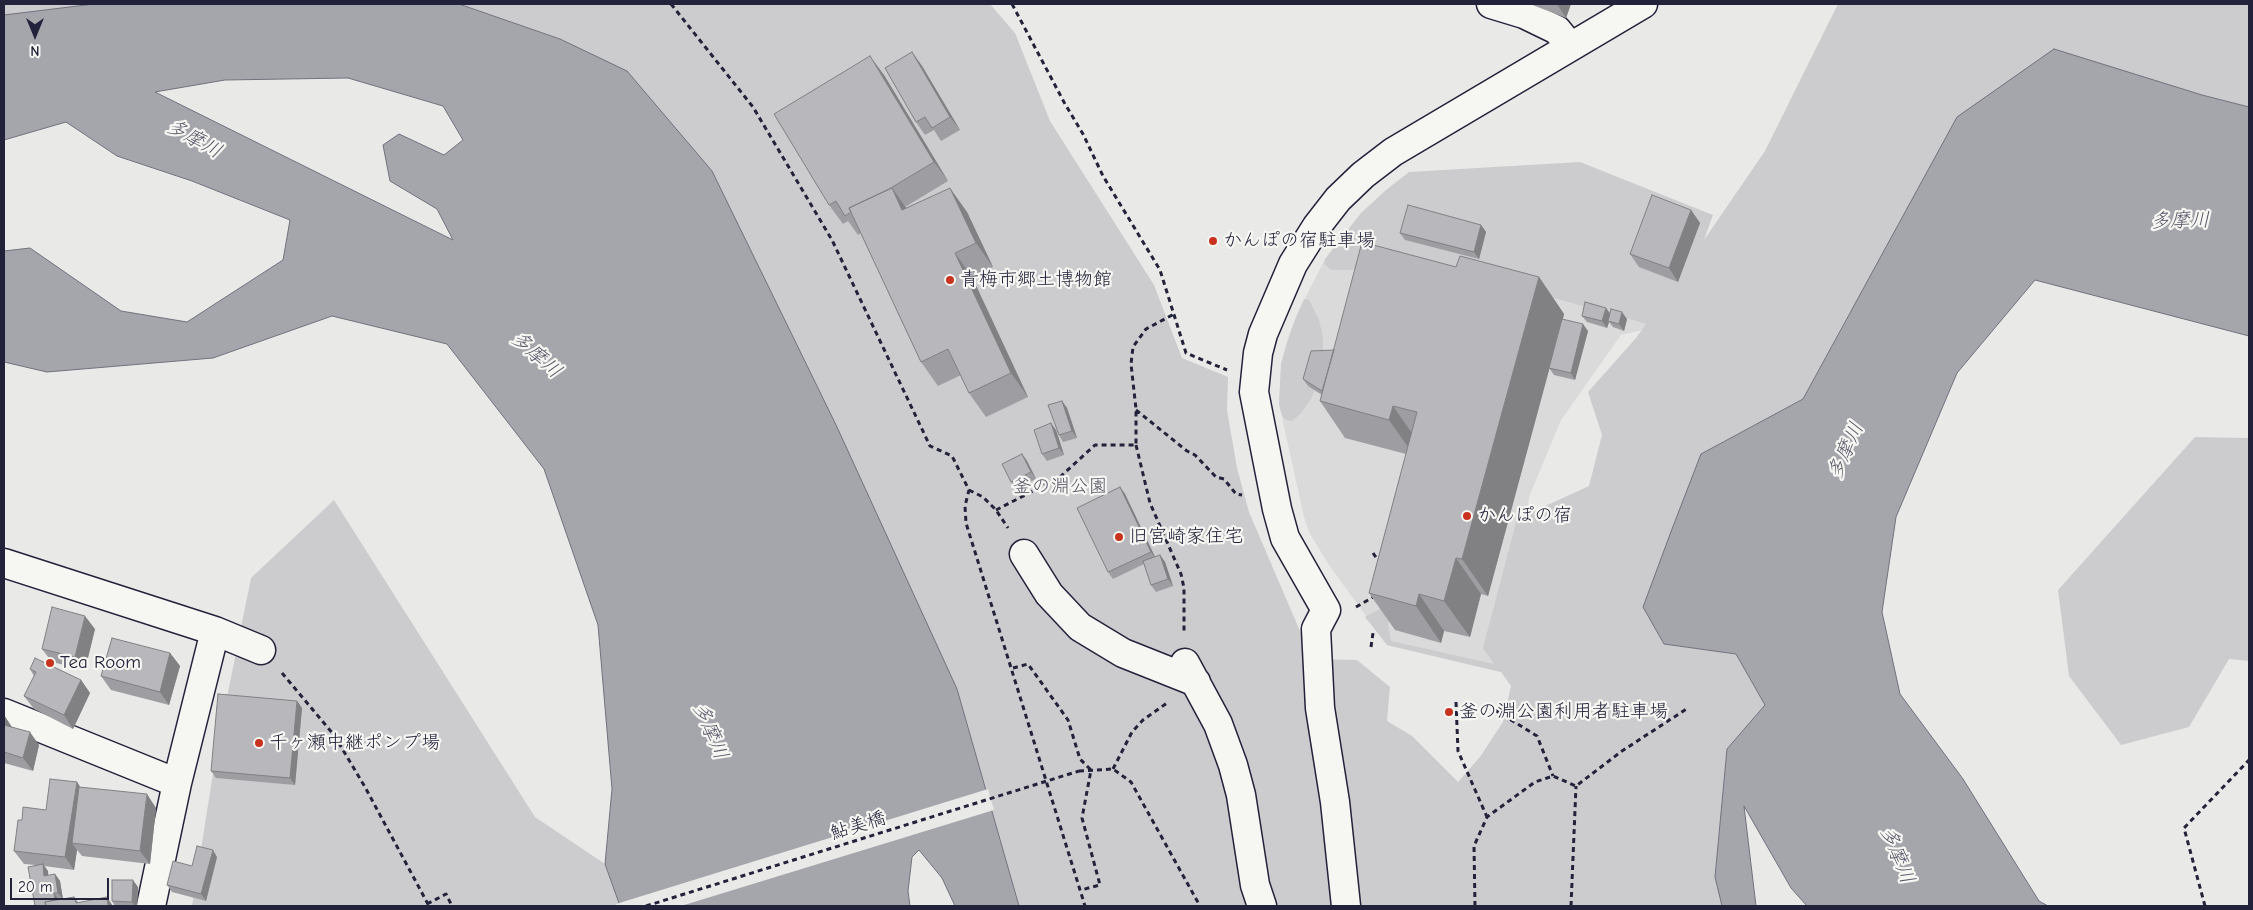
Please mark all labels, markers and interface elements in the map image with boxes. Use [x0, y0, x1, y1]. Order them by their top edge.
north arrow [10, 10, 60, 60]
text: N [30, 42, 40, 59]
water label: 多摩川 [162, 114, 226, 164]
water label: 多摩川 [2150, 208, 2210, 234]
place label: かんぽの宿駐車場 [1223, 230, 1375, 252]
marker: かんぽの宿駐車場 [1207, 235, 1219, 247]
place label: 青梅市郷土博物館 [960, 269, 1112, 291]
marker: 青梅市郷土博物館 [944, 274, 956, 286]
water label: 多摩川 [505, 326, 567, 384]
water label: 多摩川 [1823, 419, 1869, 483]
park label: 釜の淵公園 [1013, 476, 1107, 498]
place label: かんぽの宿 [1477, 505, 1572, 527]
marker: かんぽの宿 [1461, 510, 1473, 522]
place label: 旧宮崎家住宅 [1129, 526, 1243, 548]
marker: 旧宮崎家住宅 [1113, 531, 1125, 543]
place label: Tea Room [60, 652, 141, 674]
marker: Tea Room [44, 657, 56, 669]
water label: 多摩川 [687, 699, 733, 763]
place label: 釜の淵公園利用者駐車場 [1459, 701, 1668, 723]
marker: 釜の淵公園利用者駐車場 [1443, 706, 1455, 718]
place label: 千ヶ瀬中継ポンプ場 [269, 732, 440, 754]
marker: 千ヶ瀬中継ポンプ場 [253, 737, 265, 749]
street label: 鮎美橋 [827, 807, 889, 845]
water label: 多摩川 [1875, 823, 1919, 887]
scale bar [12, 868, 111, 900]
text: 20 m [18, 878, 52, 896]

